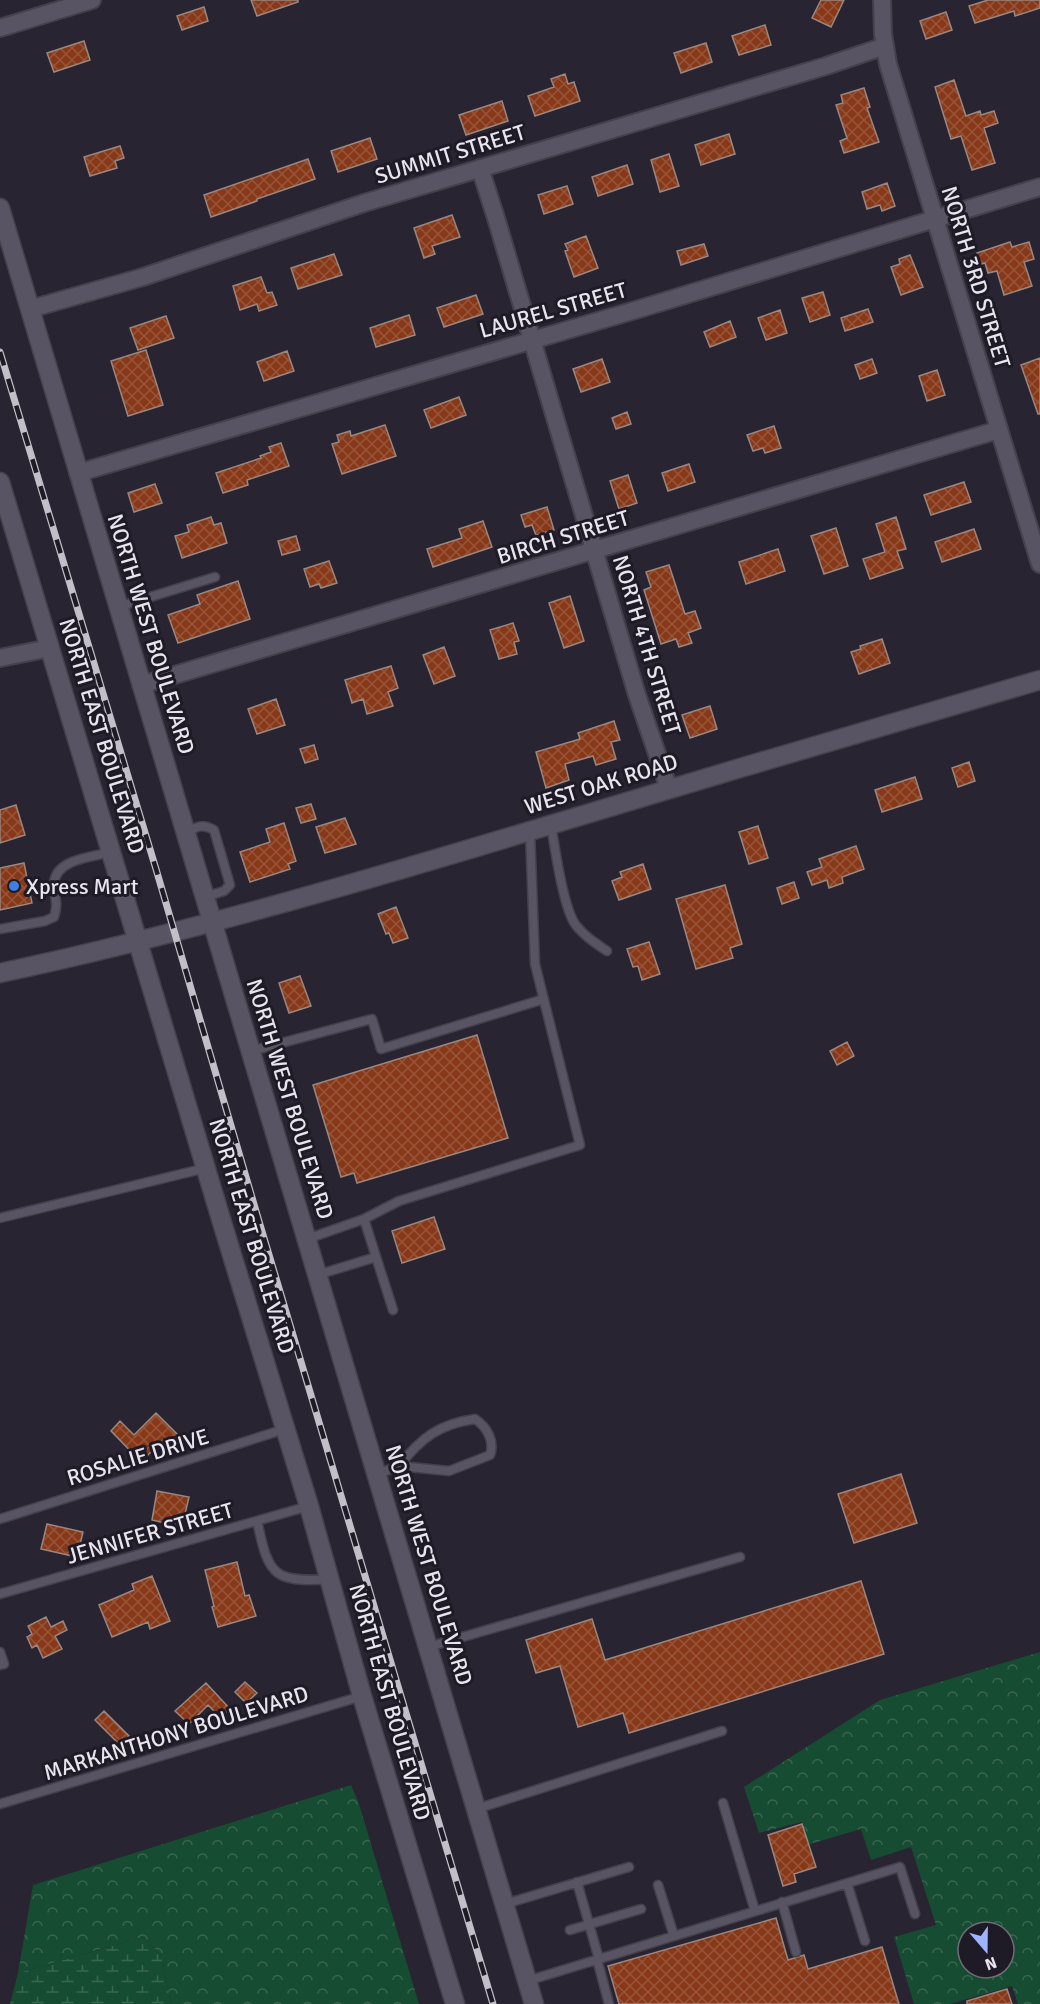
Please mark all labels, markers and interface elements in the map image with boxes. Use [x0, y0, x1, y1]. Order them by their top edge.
street label: SUMMIT STREET [371, 118, 529, 190]
street label: NORTH 3RD STREET [936, 183, 1017, 371]
street label: LAUREL STREET [476, 276, 630, 344]
street label: BIRCH STREET [494, 504, 633, 570]
street label: NORTH WEST BOULEVARD [102, 511, 200, 757]
street label: NORTH 4TH STREET [607, 552, 687, 738]
street label: NORTH EAST BOULEVARD [53, 615, 151, 857]
street label: WEST OAK ROAD [521, 748, 681, 820]
place label: Xpress Mart [26, 873, 139, 900]
marker: Xpress Mart [7, 879, 21, 893]
street label: NORTH WEST BOULEVARD [241, 976, 339, 1222]
street label: NORTH EAST BOULEVARD [203, 1115, 301, 1357]
street label: ROSALIE DRIVE [64, 1423, 212, 1491]
street label: NORTH WEST BOULEVARD [380, 1442, 478, 1688]
street label: JENNIFER STREET [64, 1496, 237, 1570]
street label: NORTH EAST BOULEVARD [343, 1581, 437, 1823]
street label: MARKANTHONY BOULEVARD [40, 1680, 312, 1786]
north arrow [956, 1920, 1016, 1980]
text: N [982, 1952, 999, 1974]

